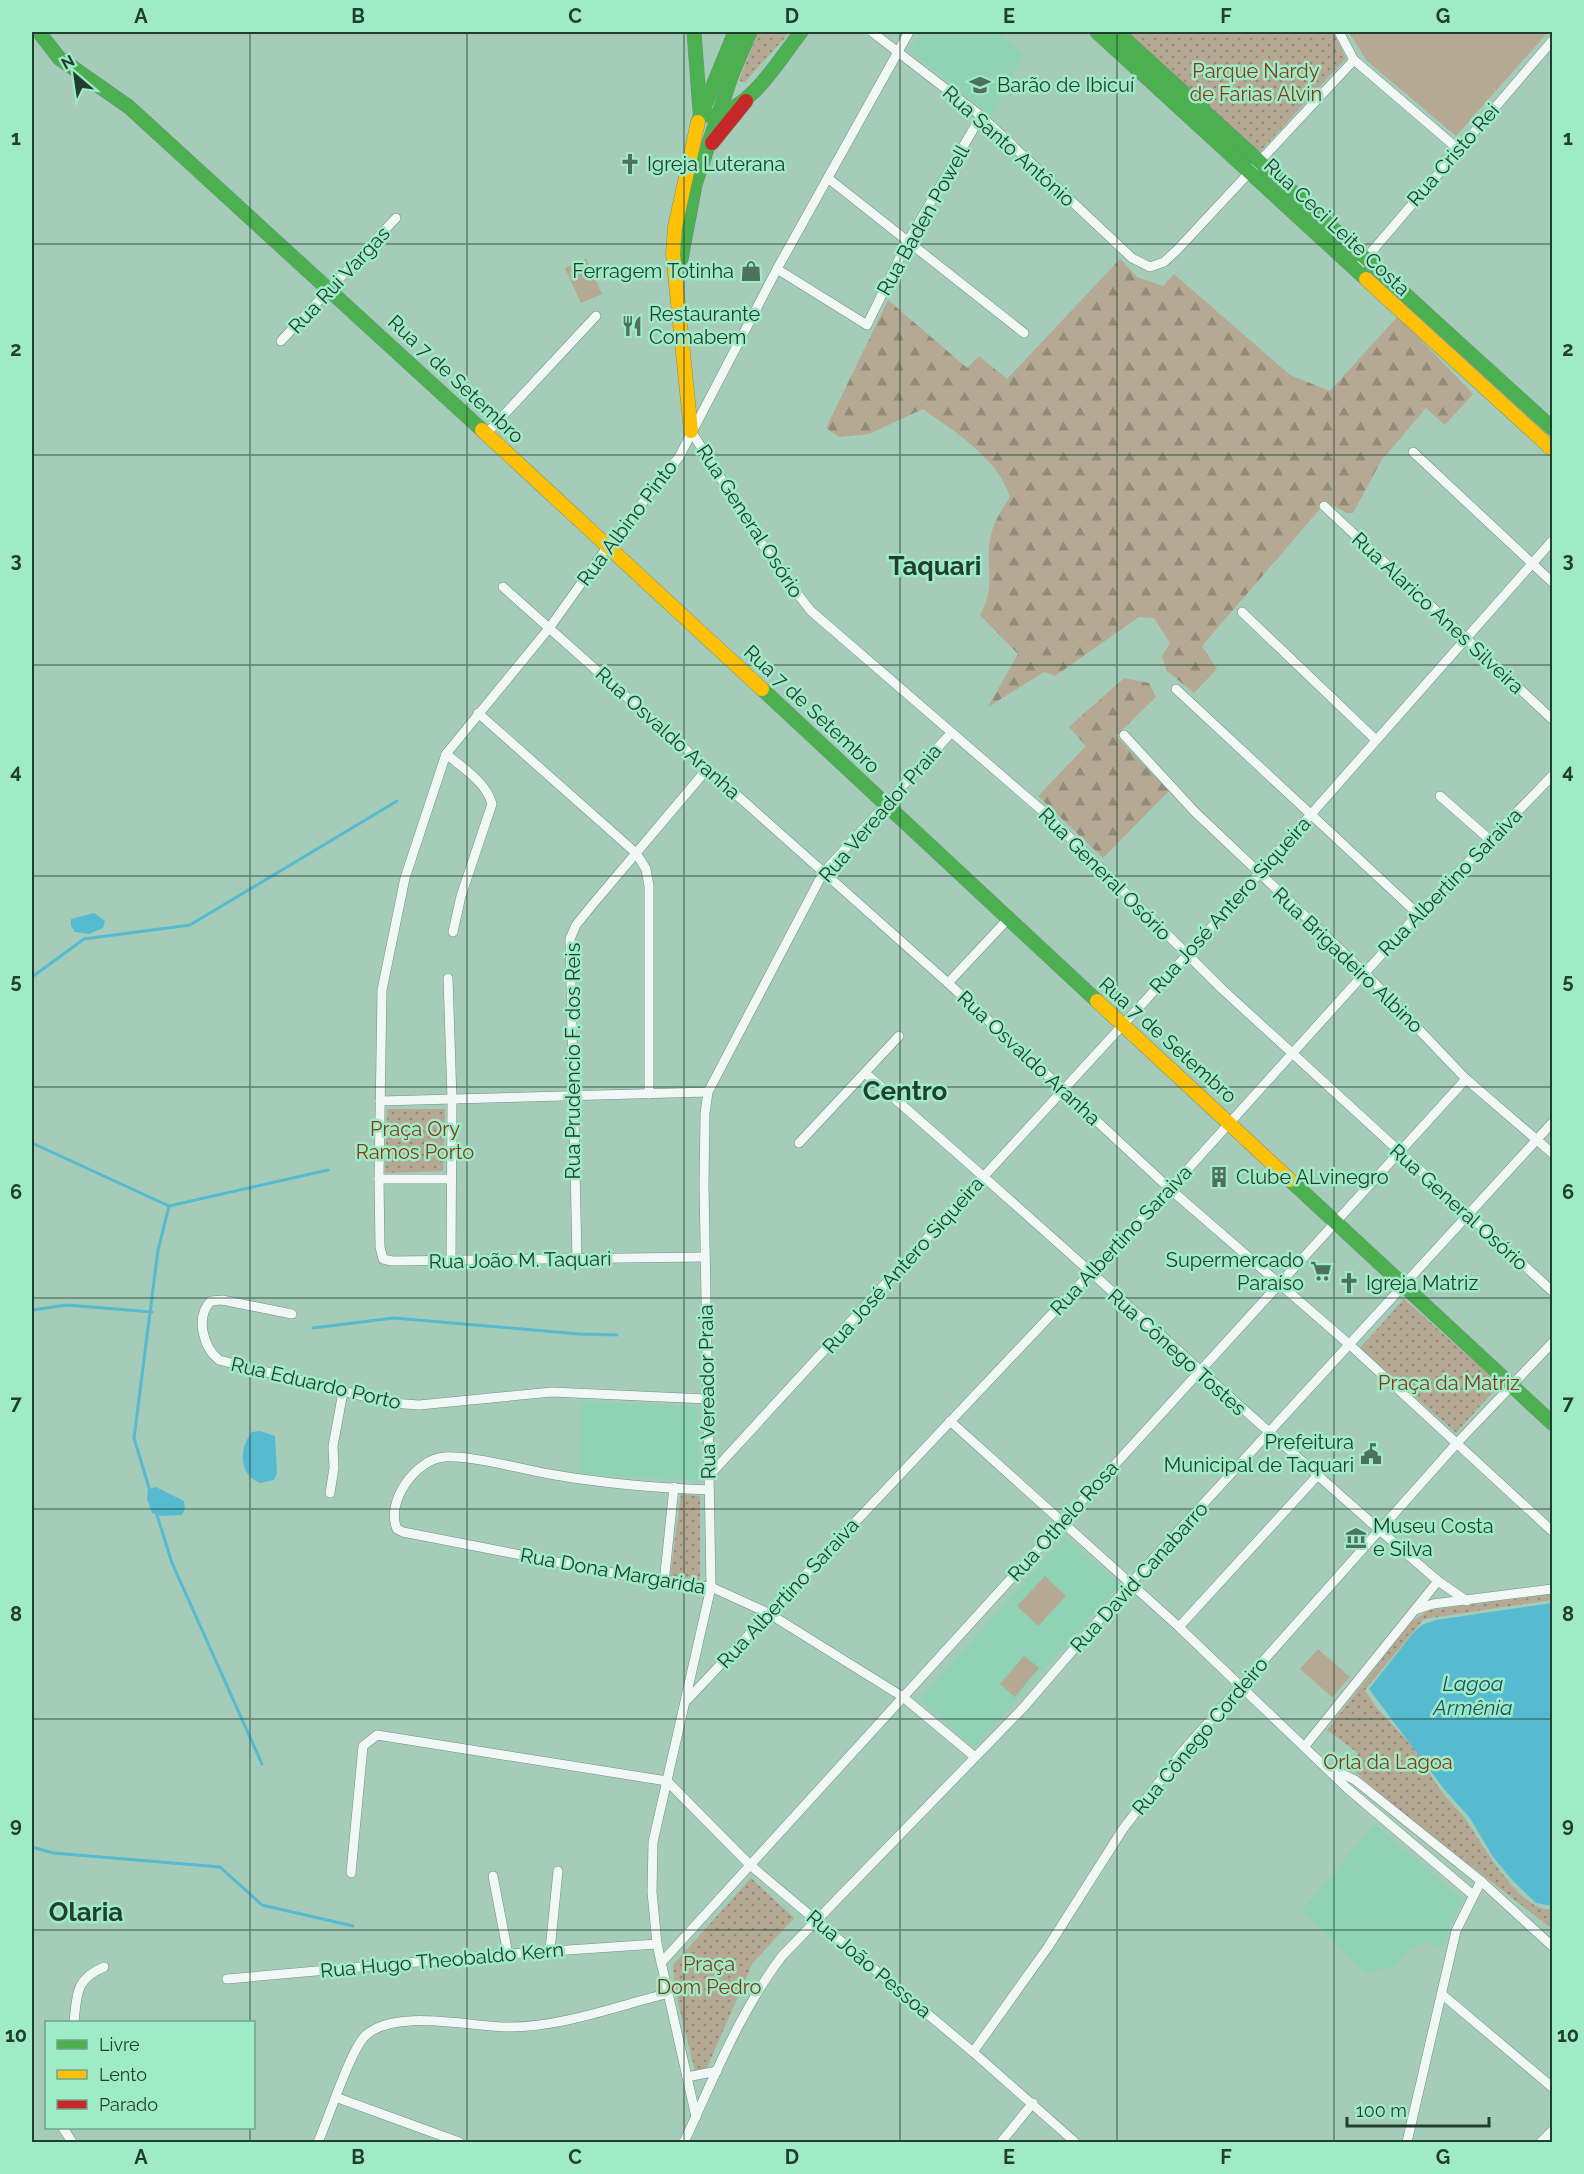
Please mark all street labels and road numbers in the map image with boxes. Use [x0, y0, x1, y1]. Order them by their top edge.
street label: Rua Santo Antônio [938, 80, 1080, 212]
street label: Rua Cristo Rei [1402, 99, 1504, 211]
street label: Rua Baden Powell [872, 140, 975, 299]
street label: Rua Ceci Leite Costa [1259, 153, 1415, 301]
street label: Rua Rui Vargas [283, 222, 395, 338]
street label: Rua 7 de Setembro [383, 310, 529, 448]
street label: Rua General Osório [691, 440, 809, 602]
street label: Rua Albino Pinto [572, 455, 682, 591]
street label: Rua Alarico Anes Silveira [1347, 527, 1529, 699]
street label: Rua 7 de Setembro [739, 640, 885, 778]
street label: Rua Osvaldo Aranha [591, 662, 745, 804]
street label: Rua Vereador Praia [814, 739, 946, 887]
street label: Rua General Osório [1034, 803, 1176, 945]
street label: Rua Albertino Saraiva [1373, 803, 1527, 961]
street label: Rua José Antero Siqueira [1144, 812, 1316, 998]
street label: Rua Brigadeiro Albino [1268, 882, 1428, 1038]
street label: Rua Prudencio F. dos Reis [561, 943, 585, 1179]
street label: Rua 7 de Setembro [1094, 972, 1242, 1108]
street label: Rua Osvaldo Aranha [953, 986, 1105, 1130]
street label: Rua General Osório [1385, 1139, 1533, 1276]
street label: Rua Albertino Saraiva [1045, 1160, 1197, 1320]
street label: Rua José Antero Siqueira [817, 1172, 989, 1358]
street label: Rua João M. Taquari [428, 1246, 612, 1274]
street label: Rua Cônego Tostes [1103, 1284, 1251, 1420]
street label: Rua Vereador Praia [693, 1304, 721, 1480]
street label: Rua Eduardo Porto [229, 1352, 403, 1414]
street label: Rua Othelo Rosa [1003, 1456, 1123, 1586]
street label: Rua David Canabarro [1065, 1497, 1213, 1657]
street label: Rua Albertino Saraiva [712, 1513, 864, 1673]
street label: Rua Dona Margarida [518, 1543, 708, 1599]
street label: Rua Cônego Cordeiro [1127, 1652, 1273, 1820]
street label: Rua João Pessoa [802, 1905, 936, 2023]
street label: Rua Hugo Theobaldo Kern [319, 1937, 565, 1983]

